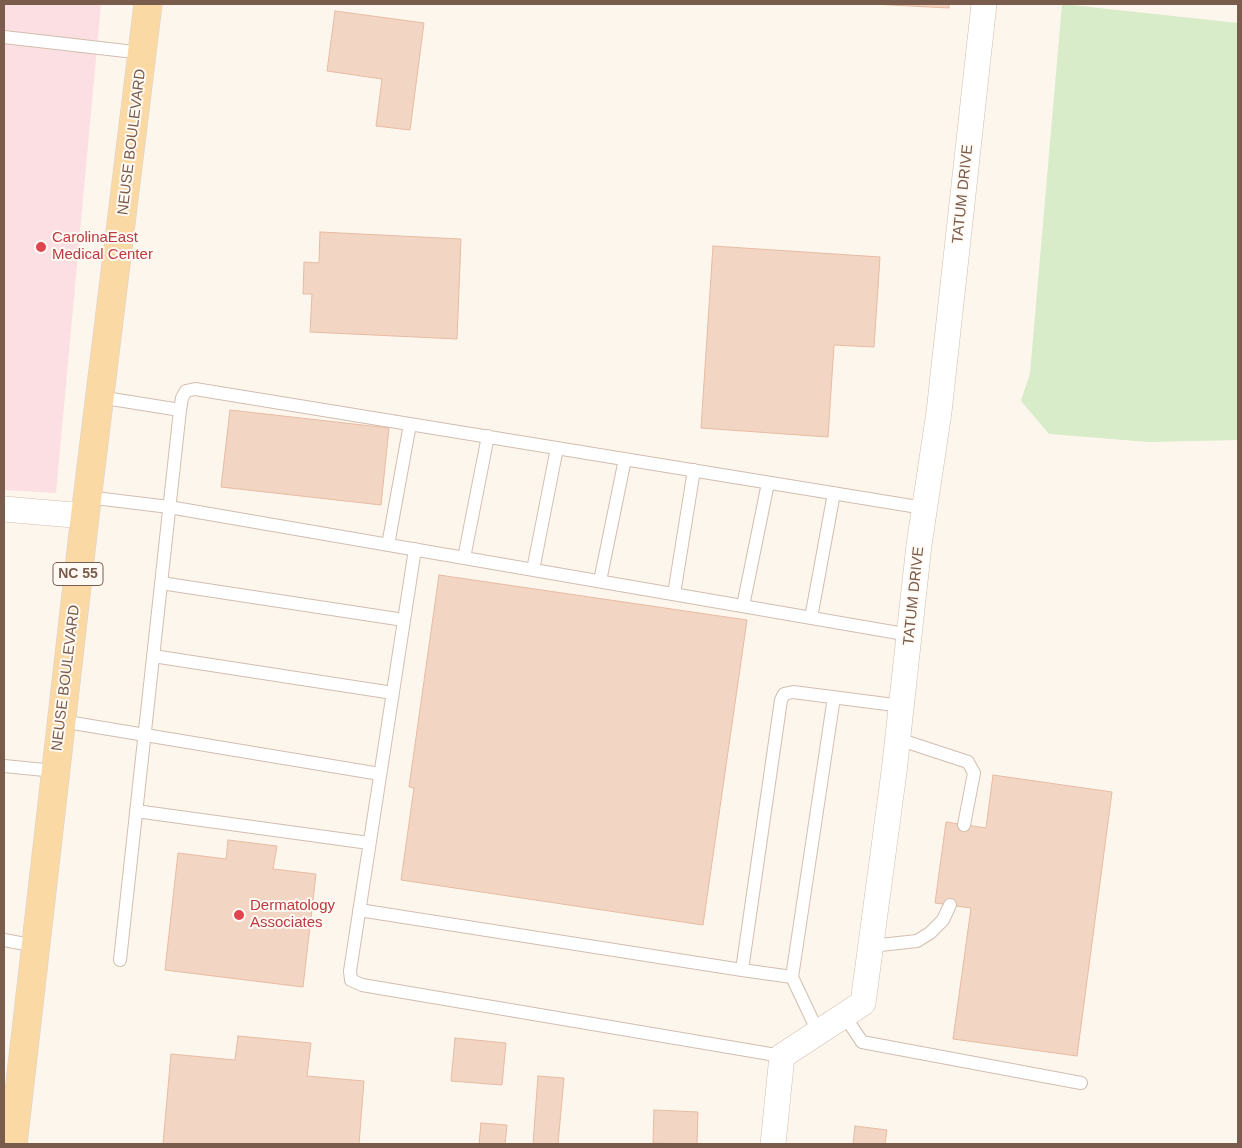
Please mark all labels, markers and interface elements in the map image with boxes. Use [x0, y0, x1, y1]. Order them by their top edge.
street label: NEUSE BOULEVARD [114, 68, 150, 216]
street label: TATUM DRIVE [949, 144, 977, 244]
place label: CarolinaEast Medical Center [52, 229, 153, 264]
marker: CarolinaEast Medical Center [34, 240, 48, 254]
street label: TATUM DRIVE [900, 546, 928, 646]
road number: NC 55 [53, 562, 103, 586]
street label: NEUSE BOULEVARD [48, 604, 84, 752]
place label: Dermatology Associates [250, 897, 335, 932]
marker: Dermatology Associates [232, 908, 246, 922]

